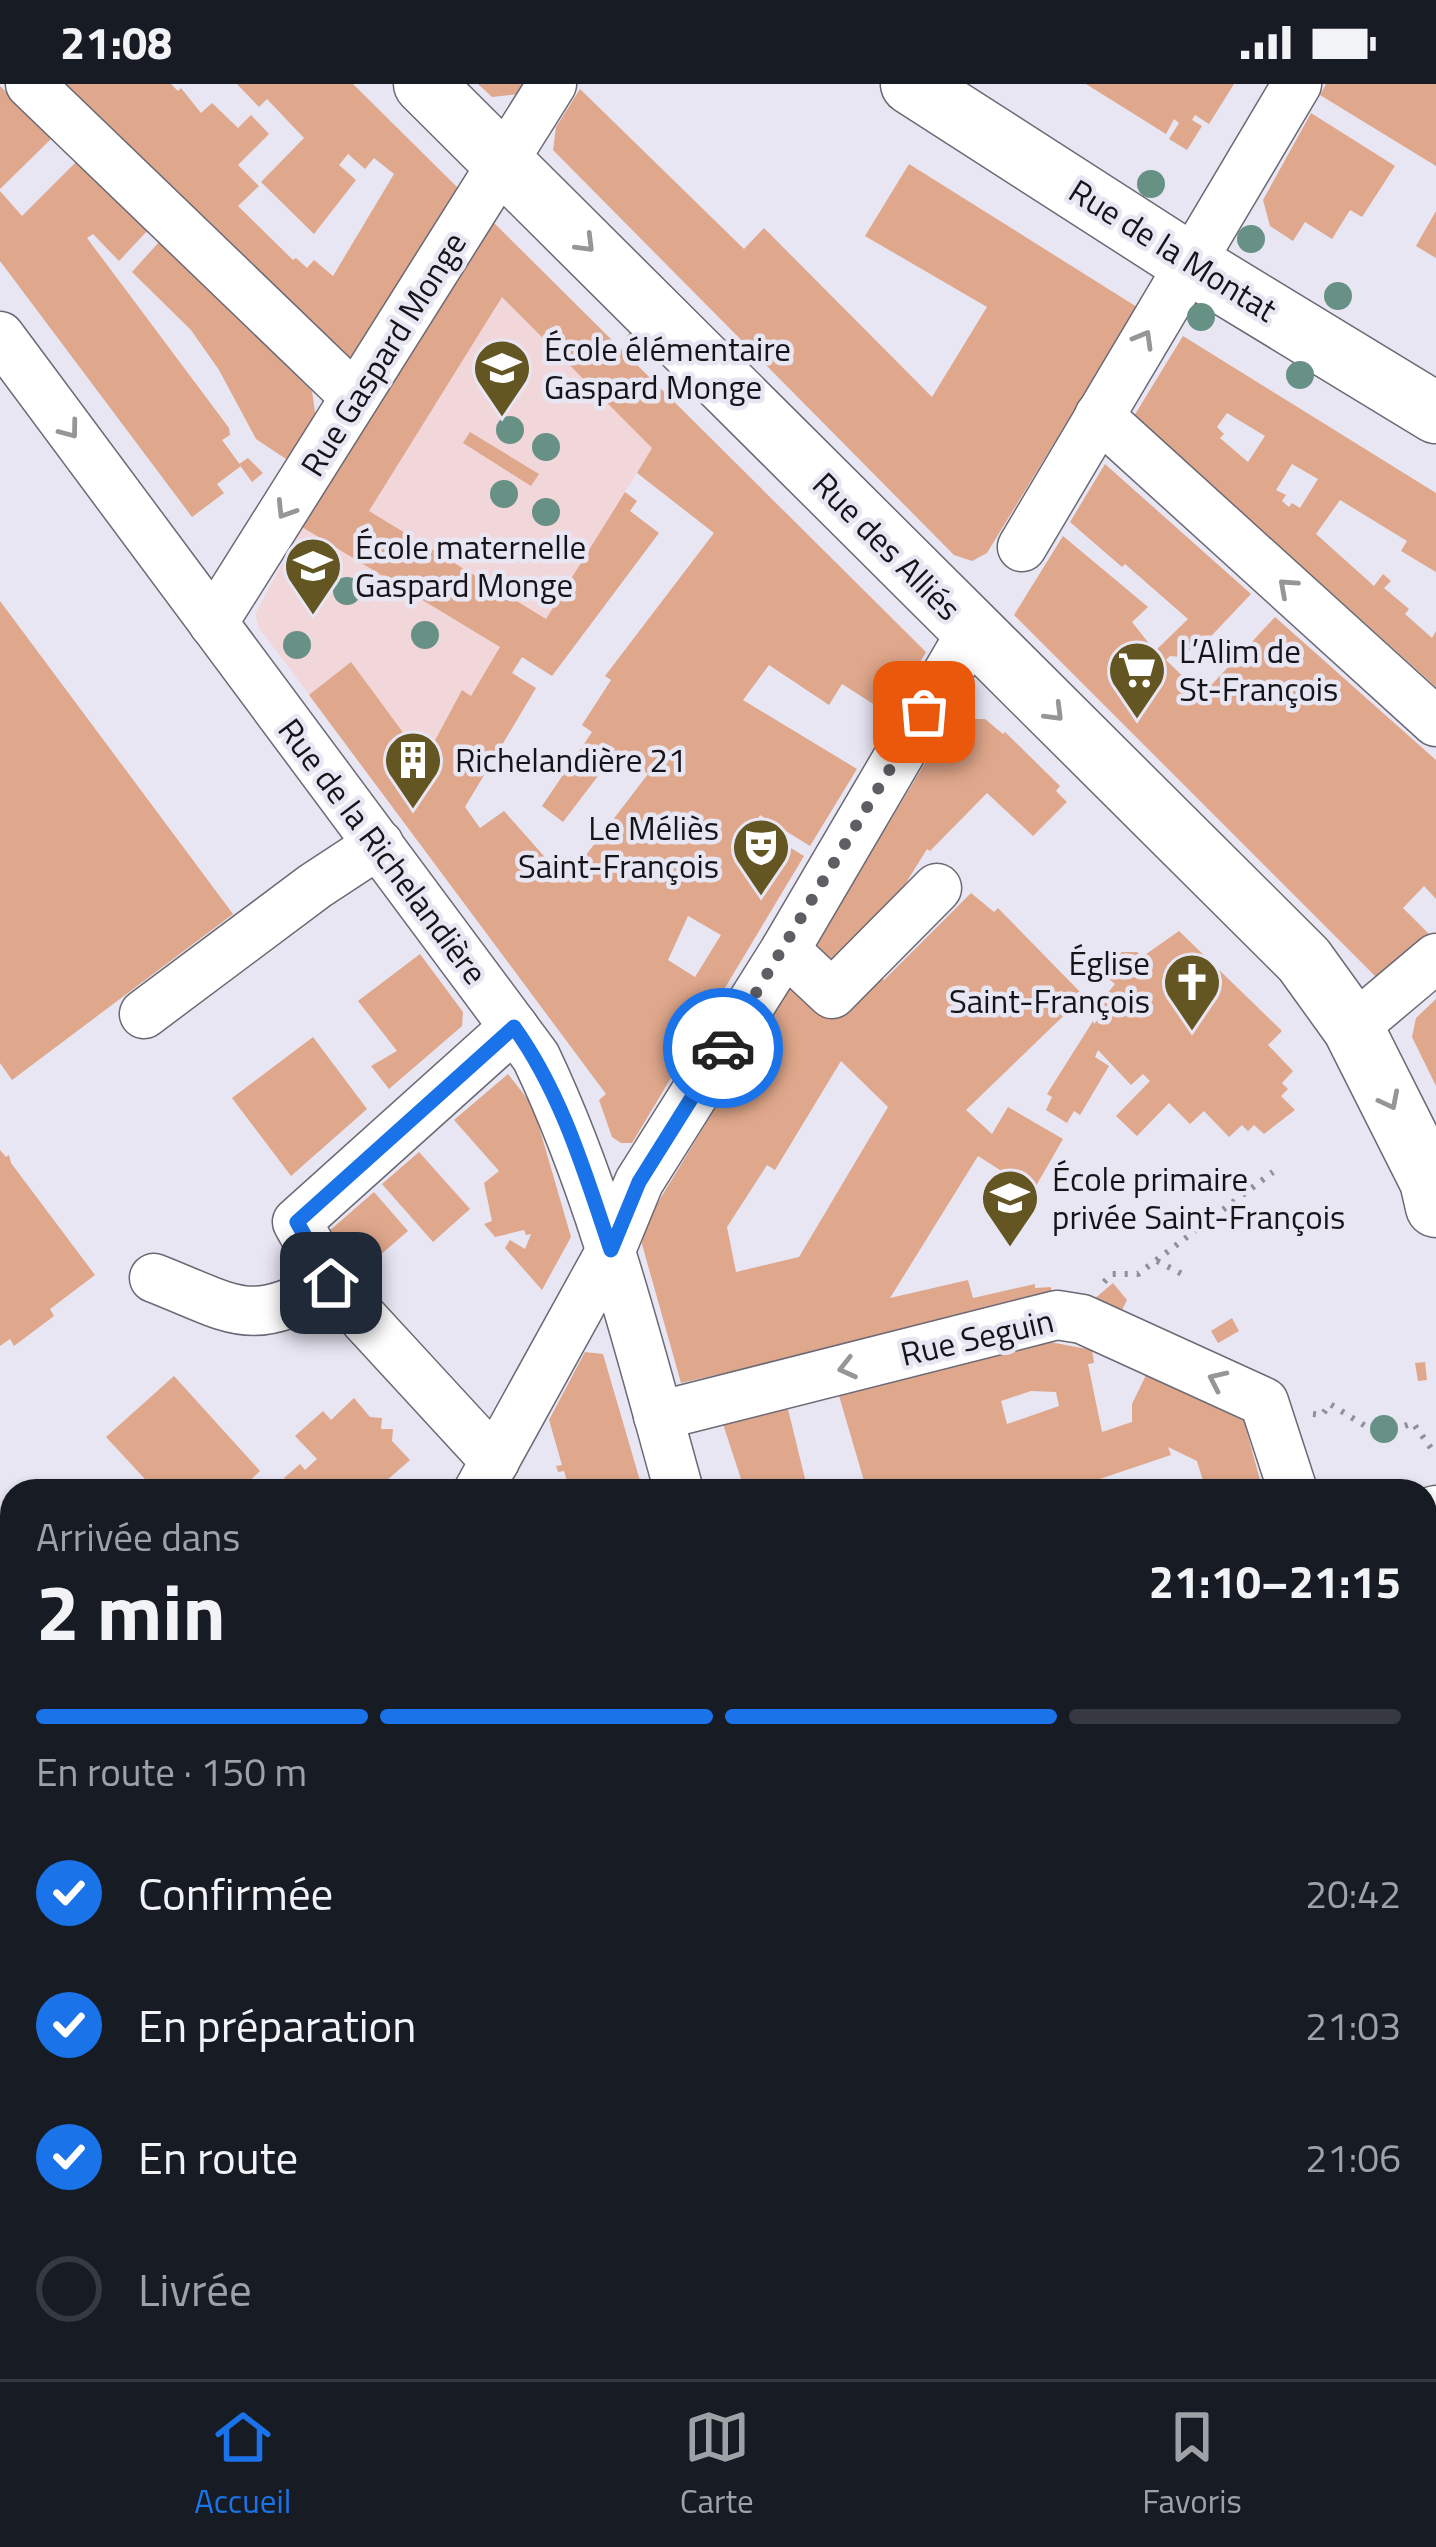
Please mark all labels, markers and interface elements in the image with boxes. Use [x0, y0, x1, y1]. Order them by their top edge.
text: 21:08 [60, 8, 172, 76]
street label: Rue de la Montat [1059, 166, 1287, 334]
street label: Rue Gaspard Monge [288, 222, 478, 486]
one-way arrow [572, 230, 594, 252]
place label: École élémentaire Gaspard Monge [544, 324, 791, 412]
one-way arrow [1129, 330, 1152, 352]
school or university icon: École élémentaire Gaspard Monge [471, 337, 533, 419]
one-way arrow [55, 417, 77, 438]
street label: Rue des Alliés [801, 460, 973, 632]
one-way arrow [277, 496, 299, 518]
place label: École maternelle Gaspard Monge [355, 522, 586, 610]
school or university icon: École maternelle Gaspard Monge [282, 535, 344, 617]
one-way arrow [1280, 580, 1301, 601]
place label: L’Alim de St-François [1179, 626, 1338, 714]
supermarket icon: L’Alim de St-François [1106, 639, 1168, 721]
pin [873, 661, 975, 763]
icon: bag [891, 679, 957, 745]
one-way arrow [1041, 699, 1063, 721]
street label: Rue de la Richelandière [266, 707, 500, 995]
building icon: Richelandière 21 [382, 729, 444, 811]
place label: Richelandière 21 [455, 735, 687, 785]
place label: Le Méliès Saint-François [518, 803, 719, 891]
theatre icon: Le Méliès Saint-François [730, 816, 792, 898]
place label: Église Saint-François [949, 938, 1150, 1026]
church icon: Église Saint-François [1161, 951, 1223, 1033]
courier [663, 988, 783, 1108]
icon: car [690, 1015, 756, 1081]
one-way arrow [1375, 1089, 1399, 1110]
place label: École primaire privée Saint-François [1052, 1154, 1345, 1242]
school or university icon: École primaire privée Saint-François [979, 1167, 1041, 1249]
pin [280, 1232, 382, 1334]
icon: home [298, 1250, 364, 1316]
street label: Rue Seguin [896, 1295, 1058, 1379]
one-way arrow [837, 1354, 858, 1379]
one-way arrow [1207, 1371, 1229, 1394]
text: Arrivée dans [36, 1507, 240, 1566]
text: 21:10–21:15 [1149, 1547, 1401, 1615]
text: 2 min [36, 1552, 226, 1670]
text: En route · 150 m [36, 1742, 307, 1801]
text: Confirmée [138, 1859, 333, 1927]
icon: check [36, 1860, 102, 1926]
text: 20:42 [1305, 1864, 1401, 1923]
text: En préparation [138, 1991, 416, 2059]
icon: check [36, 1992, 102, 2058]
text: 21:03 [1305, 1996, 1401, 2055]
text: En route [138, 2123, 298, 2191]
icon: check [36, 2124, 102, 2190]
text: 21:06 [1305, 2128, 1401, 2187]
text: Livrée [138, 2255, 252, 2323]
tab: Accueil [194, 2404, 291, 2526]
tab: Carte [680, 2404, 754, 2526]
tab: Favoris [1142, 2404, 1242, 2526]

